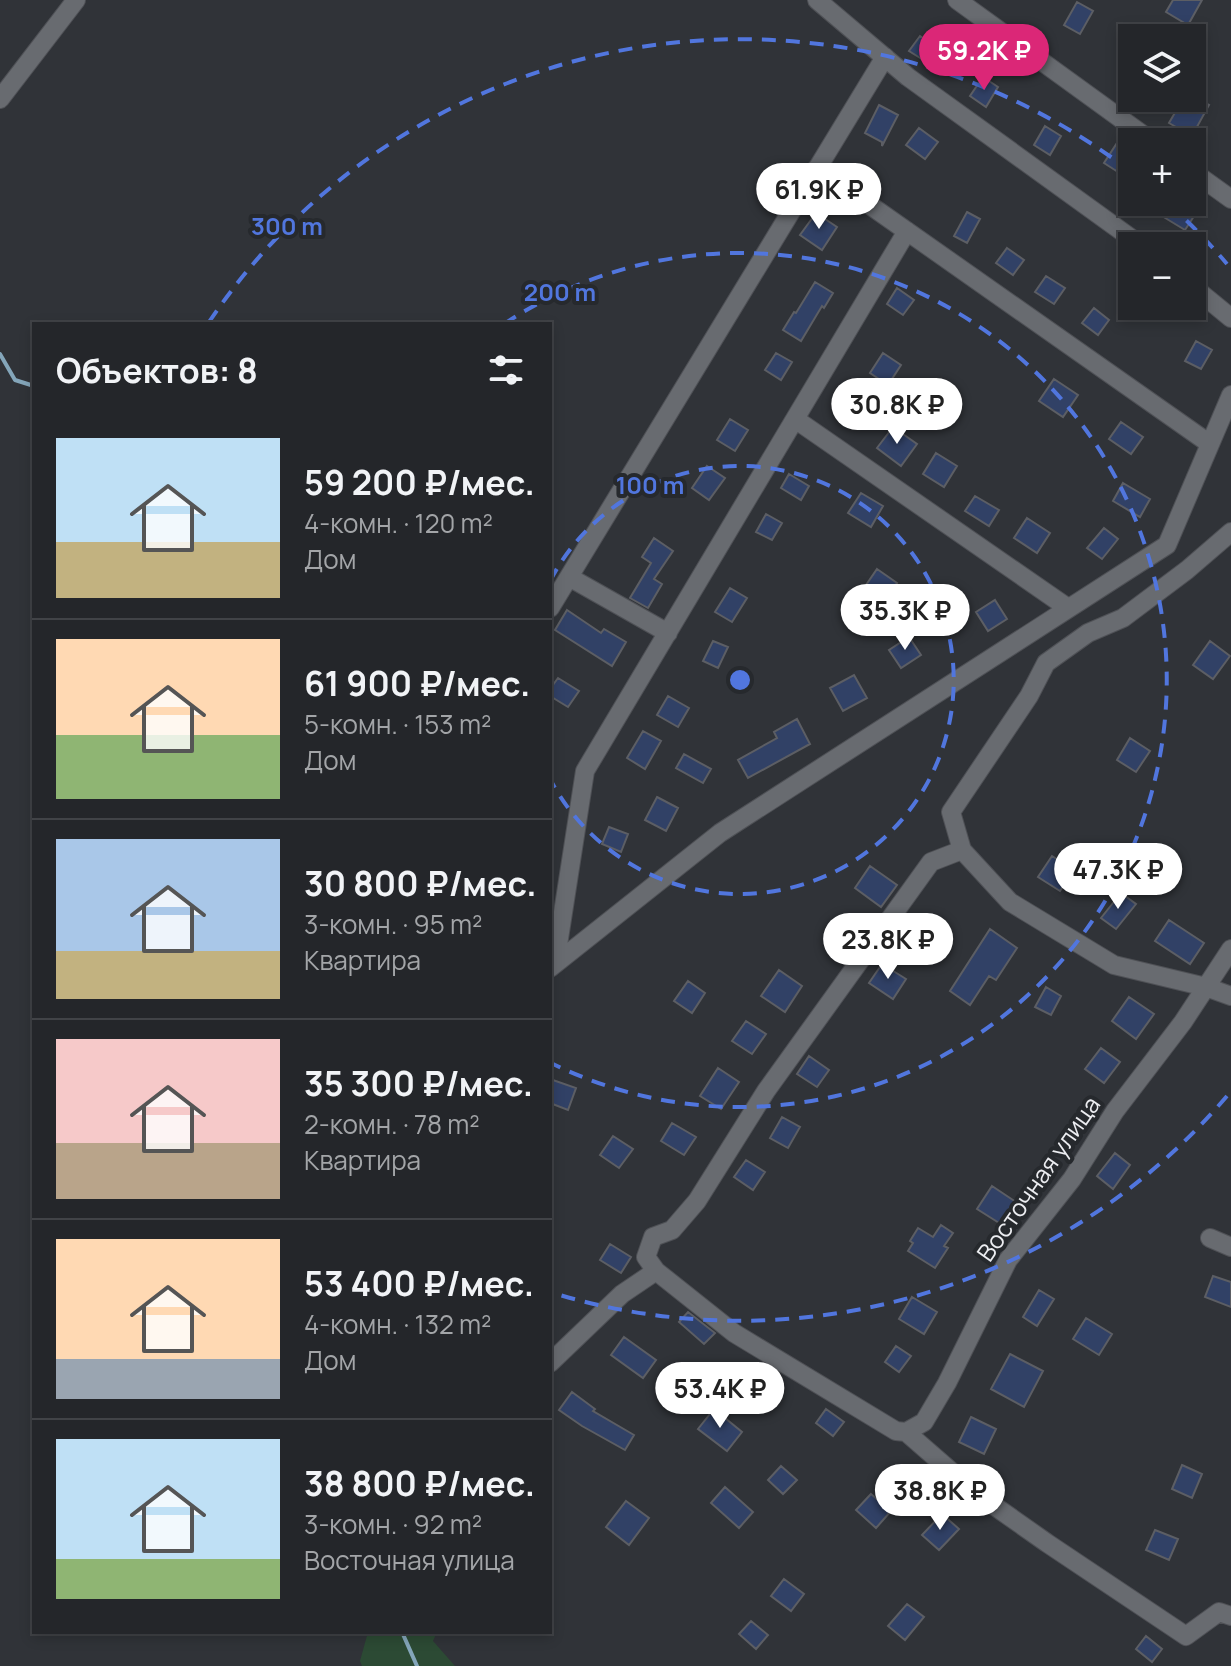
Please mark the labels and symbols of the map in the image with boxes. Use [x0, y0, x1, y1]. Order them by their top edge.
pin: 59.2K ₽ [910, 24, 1058, 92]
pin: 61.9K ₽ [745, 163, 893, 231]
text: 300 m [251, 209, 323, 242]
text: 200 m [524, 275, 596, 308]
pin: 30.8K ₽ [823, 378, 971, 446]
text: 100 m [616, 468, 684, 501]
pin: 35.3K ₽ [831, 584, 979, 652]
centre of rings [726, 666, 754, 694]
pin: 47.3K ₽ [1044, 843, 1192, 911]
pin: 23.8K ₽ [814, 913, 962, 981]
street label: Восточная улица [968, 1089, 1107, 1267]
pin: 53.4K ₽ [646, 1362, 794, 1430]
pin: 38.8K ₽ [866, 1464, 1014, 1532]

